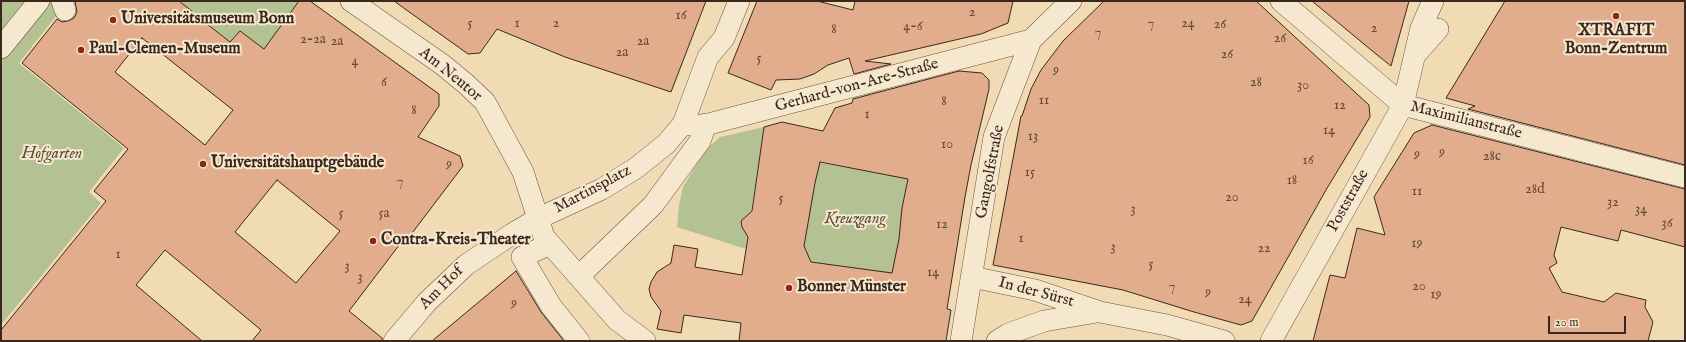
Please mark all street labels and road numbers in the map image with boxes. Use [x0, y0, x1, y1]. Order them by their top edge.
street label: Am Neutor [415, 44, 485, 106]
street label: Gerhard-von-Are-Straße [773, 55, 941, 117]
street label: Maximilianstraße [1408, 98, 1524, 144]
street label: Gangolfstraße [973, 124, 1009, 220]
street label: Martinsplatz [551, 162, 635, 218]
street label: Poststraße [1324, 167, 1374, 235]
street label: Am Hof [416, 262, 468, 314]
street label: In der Sürst [996, 274, 1076, 312]

